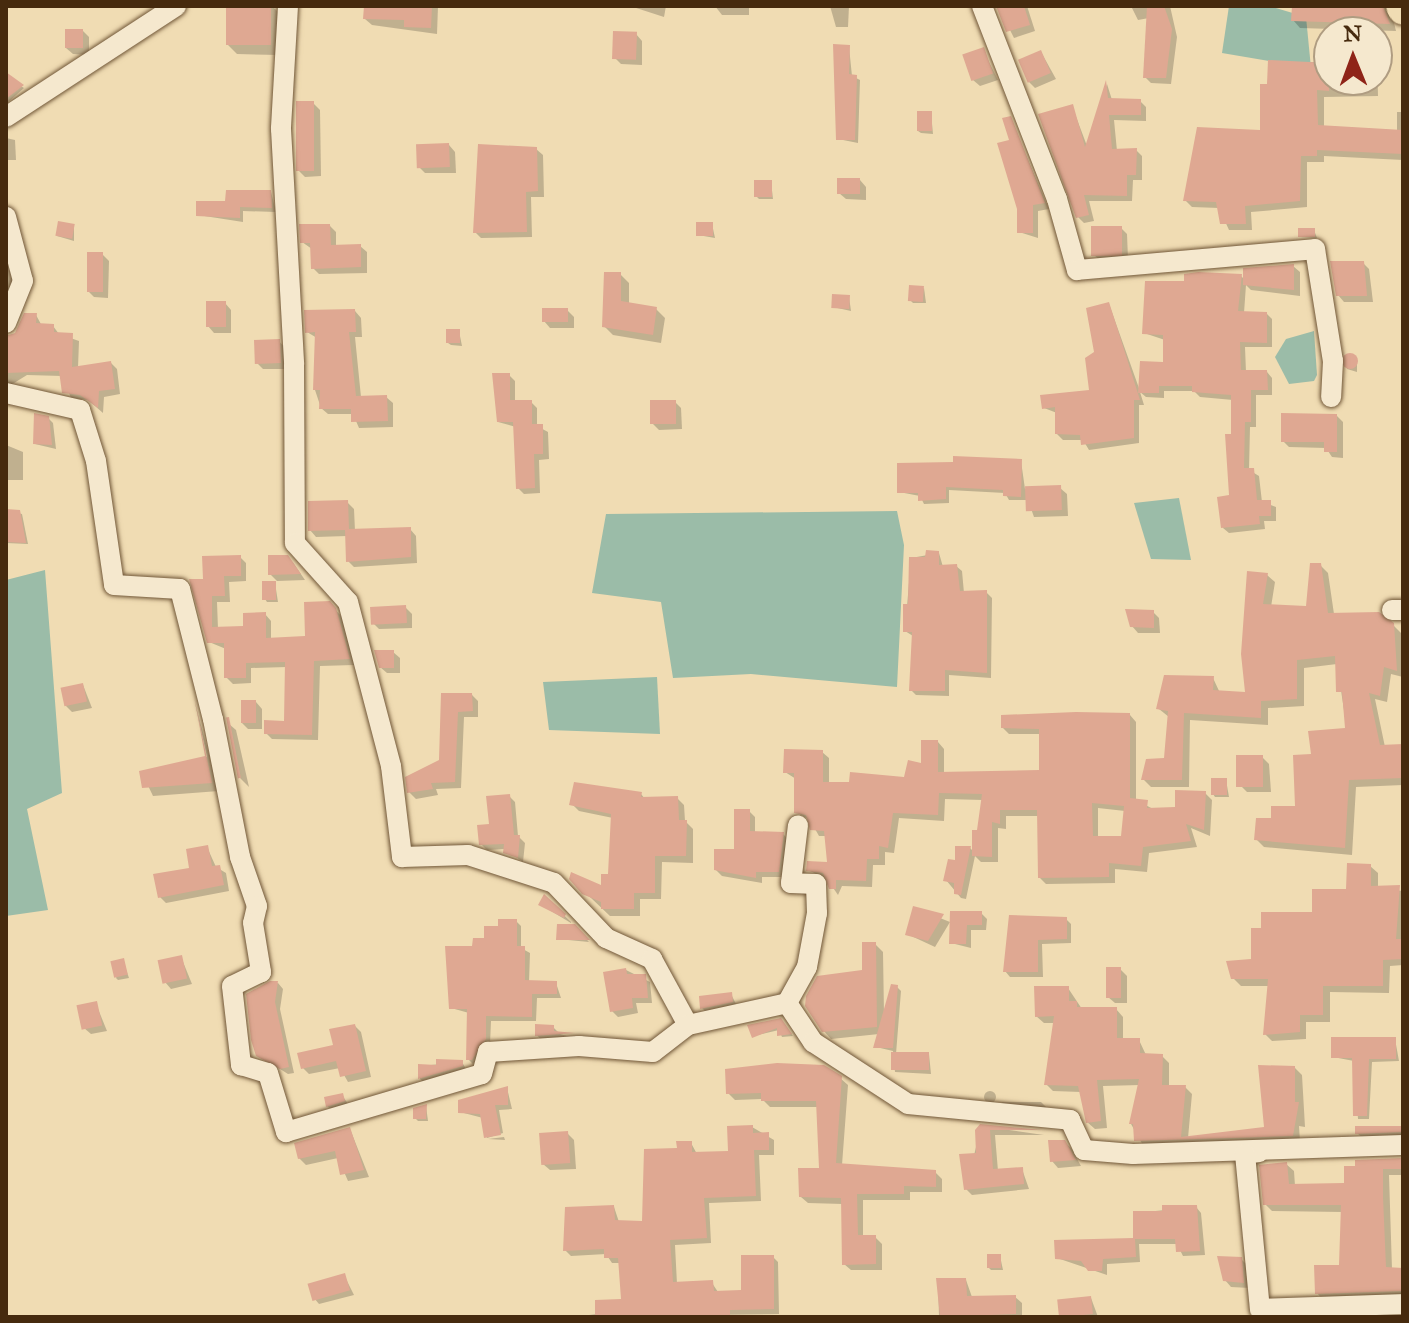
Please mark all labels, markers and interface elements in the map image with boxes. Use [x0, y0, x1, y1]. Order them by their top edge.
north arrow [1313, 16, 1393, 96]
text: N [1343, 20, 1362, 47]

